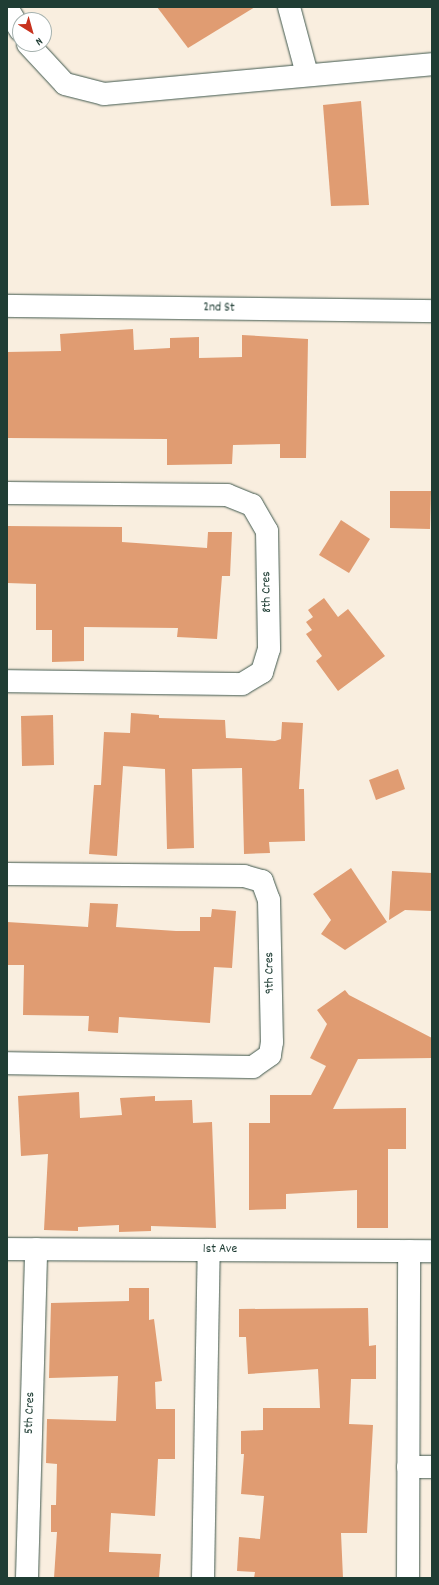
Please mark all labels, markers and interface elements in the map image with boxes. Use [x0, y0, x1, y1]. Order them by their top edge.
north arrow [12, 12, 52, 52]
text: N [32, 33, 46, 49]
street label: 2nd St [203, 301, 235, 317]
street label: 8th Cres [260, 571, 276, 613]
street label: 9th Cres [263, 952, 279, 994]
street label: 1st Ave [203, 1242, 237, 1258]
street label: 5th Cres [22, 1392, 40, 1434]

